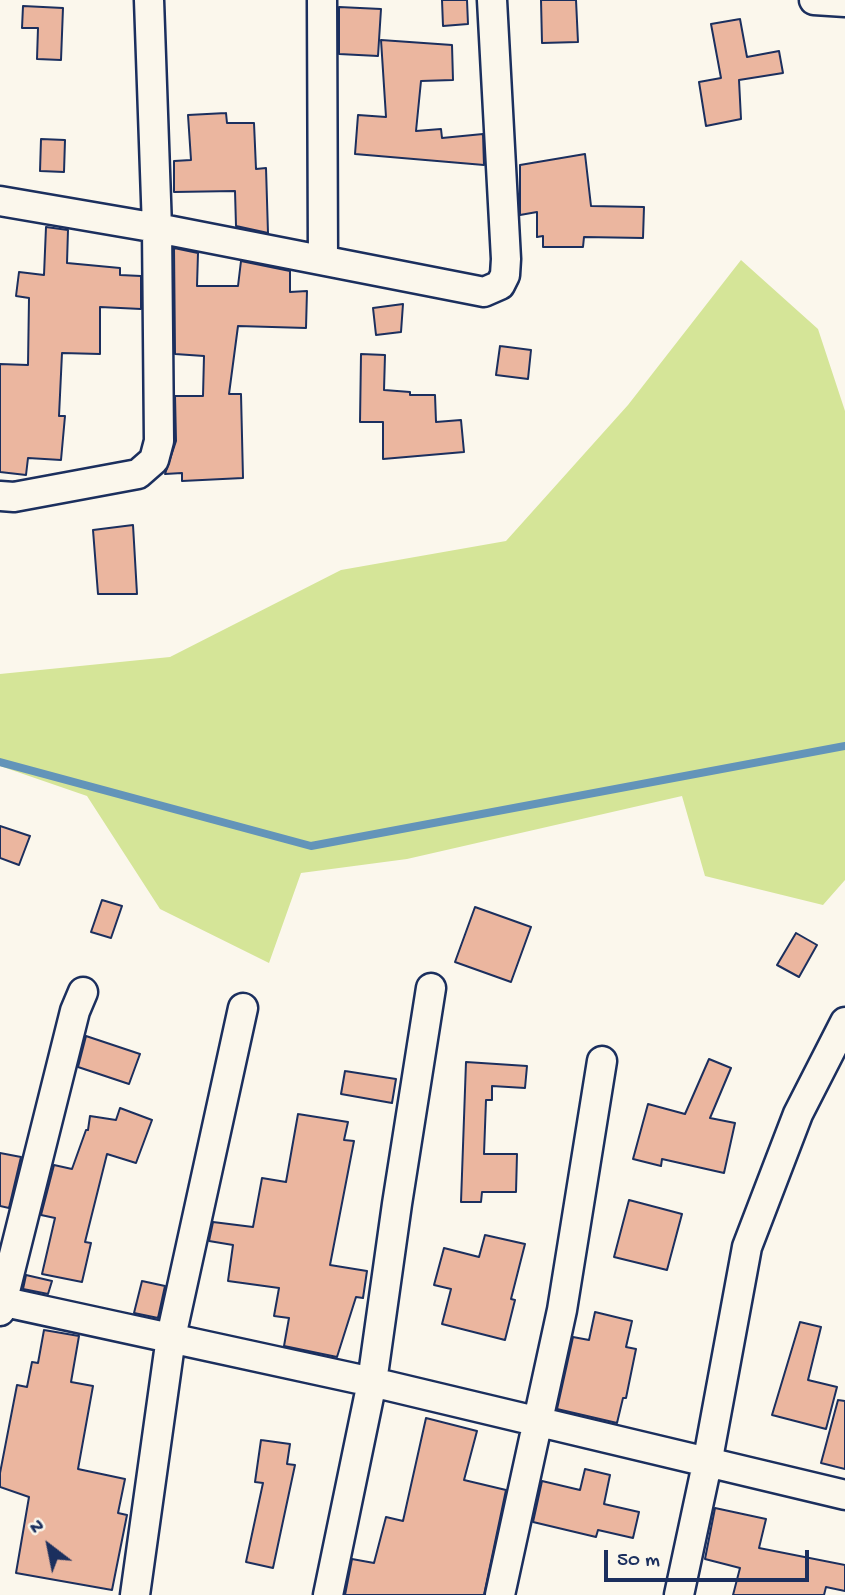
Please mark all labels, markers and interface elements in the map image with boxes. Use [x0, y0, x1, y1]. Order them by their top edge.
north arrow [14, 1511, 84, 1581]
text: N [26, 1515, 49, 1541]
scale bar [607, 1536, 812, 1580]
text: 50 m [617, 1549, 660, 1574]

